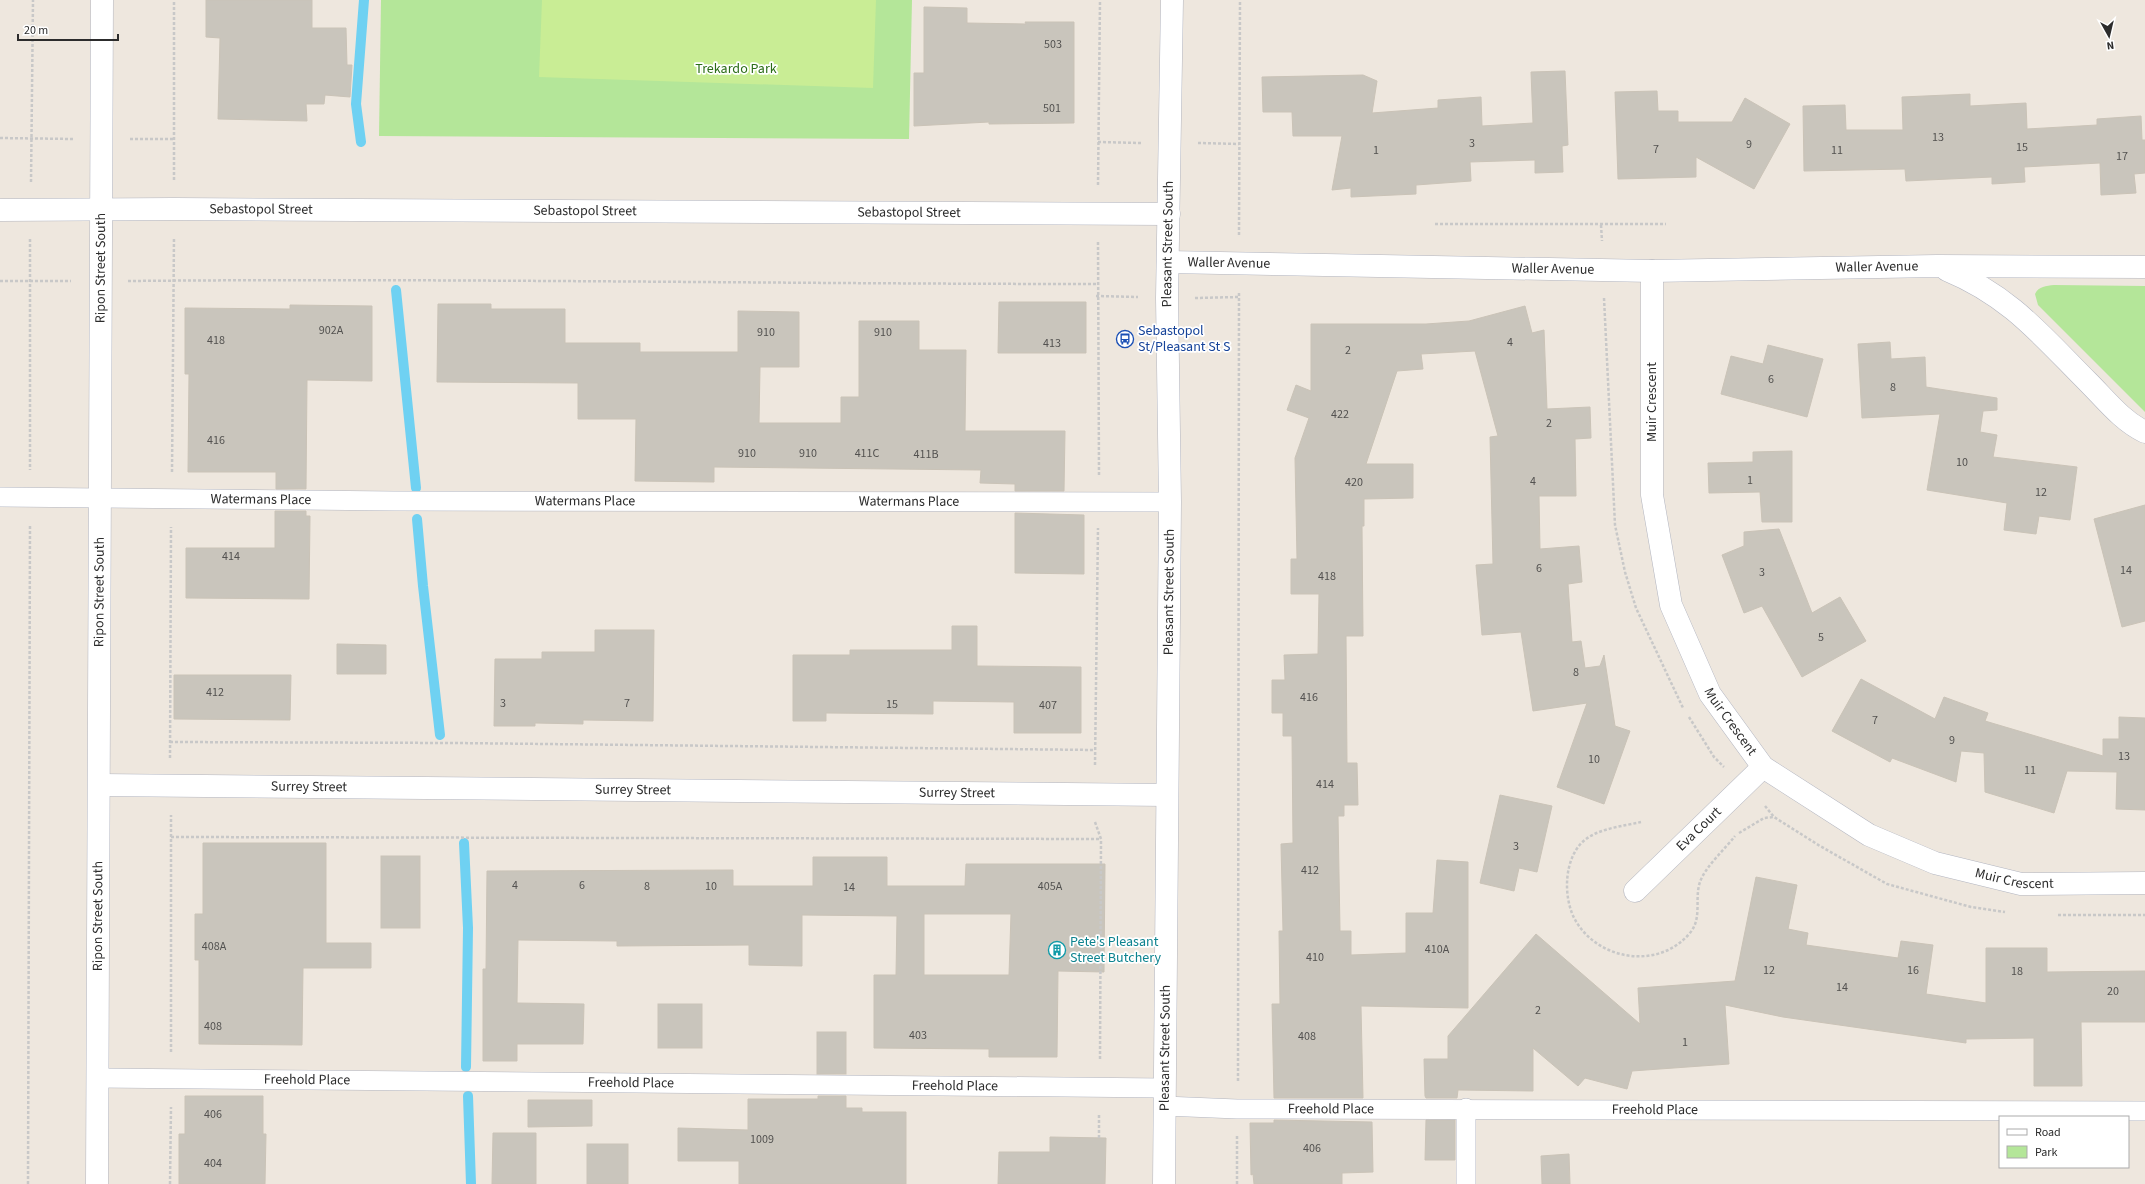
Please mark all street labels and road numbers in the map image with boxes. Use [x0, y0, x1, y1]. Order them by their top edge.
street label: Pleasant Street South [1157, 181, 1179, 307]
street label: Sebastopol Street [209, 199, 313, 220]
street label: Sebastopol Street [533, 201, 637, 221]
street label: Sebastopol Street [857, 202, 961, 223]
street label: Ripon Street South [91, 213, 111, 323]
street label: Waller Avenue [1187, 252, 1271, 274]
street label: Waller Avenue [1835, 256, 1919, 278]
street label: Waller Avenue [1511, 258, 1595, 280]
street label: Muir Crescent [1642, 362, 1662, 442]
street label: Watermans Place [211, 489, 311, 510]
street label: Watermans Place [535, 491, 635, 511]
street label: Watermans Place [859, 492, 959, 512]
street label: Pleasant Street South [1159, 529, 1180, 655]
street label: Ripon Street South [89, 537, 110, 647]
street label: Muir Crescent [1699, 685, 1762, 760]
street label: Surrey Street [271, 777, 347, 797]
street label: Surrey Street [595, 780, 671, 800]
street label: Surrey Street [919, 783, 995, 803]
street label: Eva Court [1672, 802, 1726, 856]
street label: Ripon Street South [88, 861, 108, 971]
street label: Muir Crescent [1973, 863, 2054, 894]
street label: Pleasant Street South [1155, 985, 1176, 1111]
street label: Freehold Place [264, 1070, 350, 1090]
street label: Freehold Place [588, 1073, 674, 1093]
street label: Freehold Place [912, 1076, 998, 1096]
street label: Freehold Place [1288, 1099, 1374, 1119]
street label: Freehold Place [1612, 1100, 1698, 1120]

